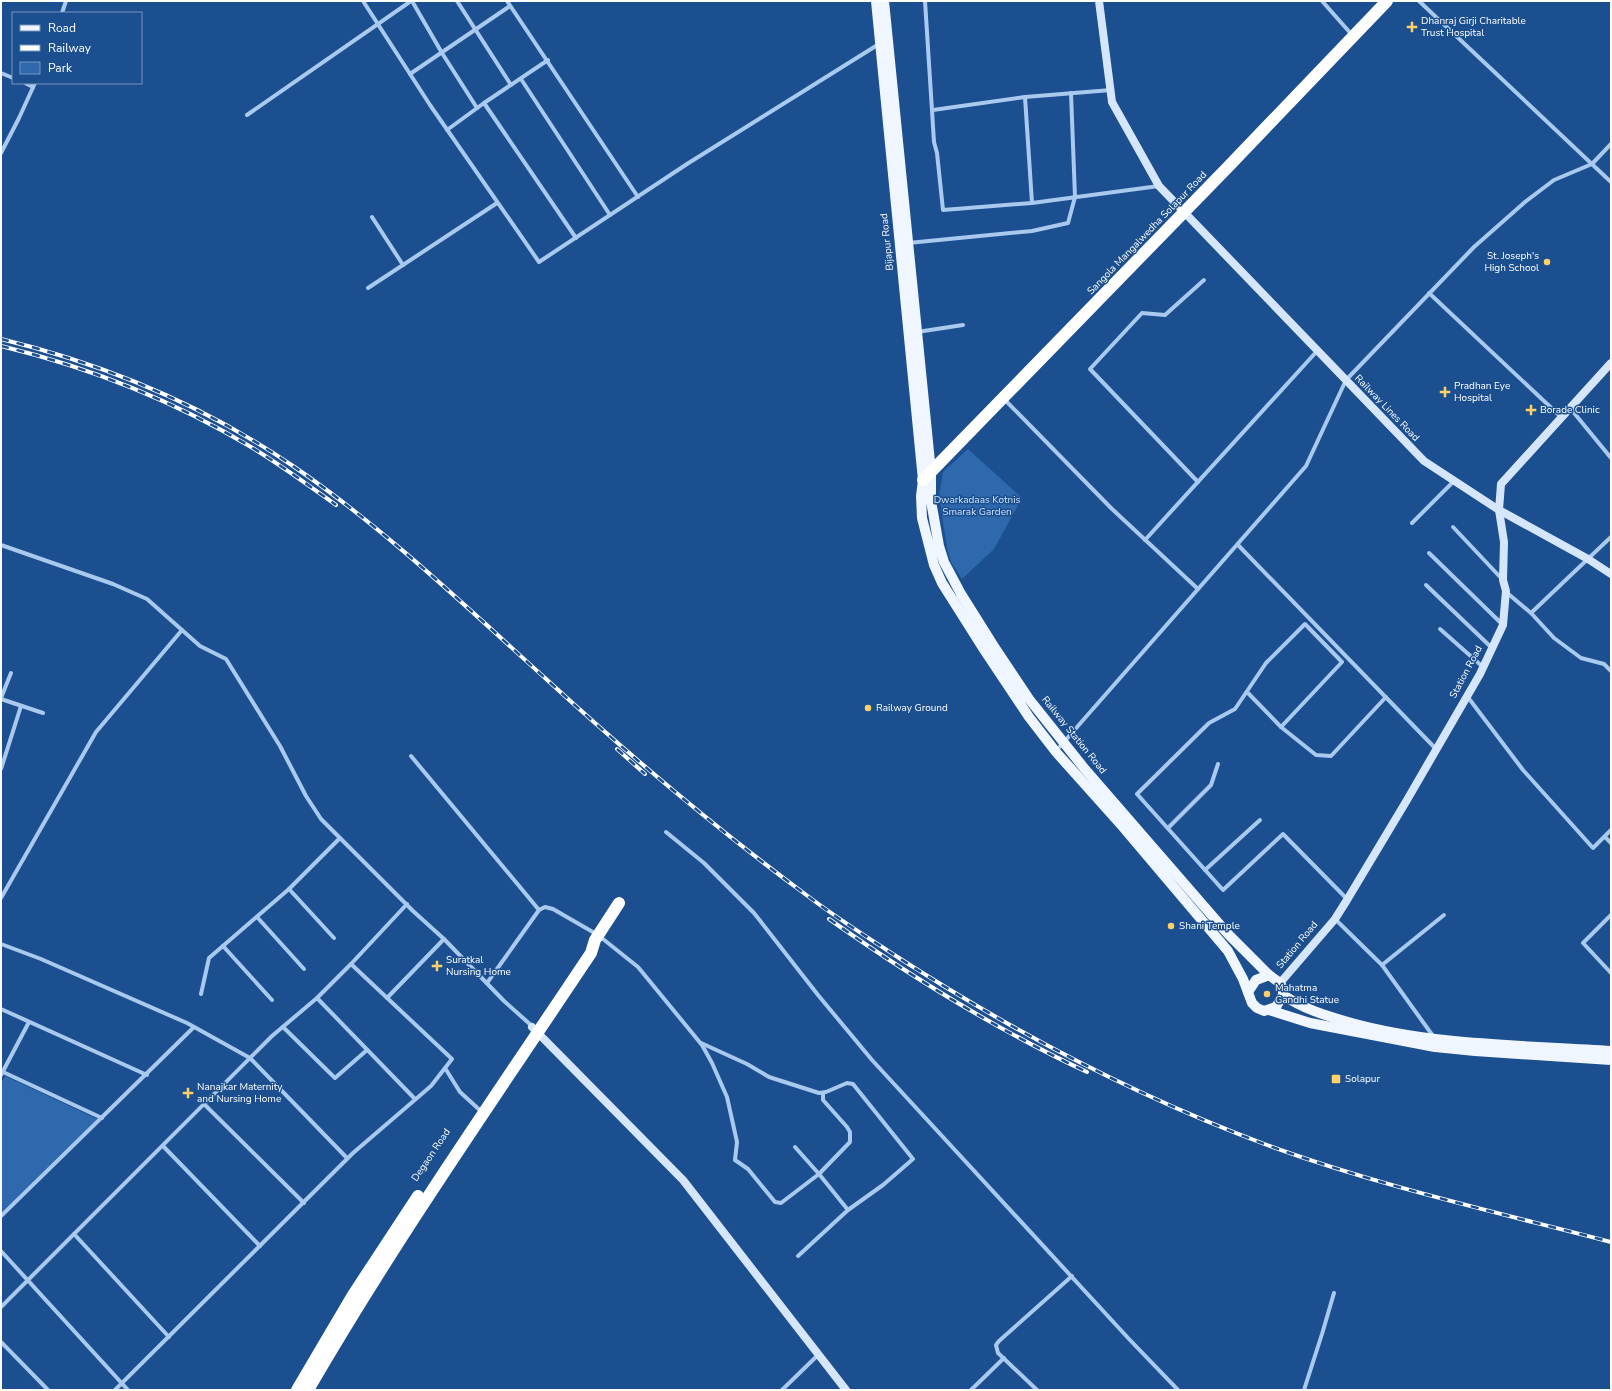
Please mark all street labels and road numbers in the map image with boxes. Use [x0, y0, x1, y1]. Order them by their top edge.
street label: Sangola Mangalwedha Solapur Road [1084, 168, 1210, 298]
street label: Bijapur Road [877, 212, 897, 271]
street label: Railway Lines Road [1351, 372, 1423, 445]
street label: Station Road [1446, 643, 1486, 701]
street label: Railway Station Road [1038, 693, 1110, 777]
street label: Station Road [1273, 918, 1321, 972]
street label: Degaon Road [408, 1126, 454, 1184]

